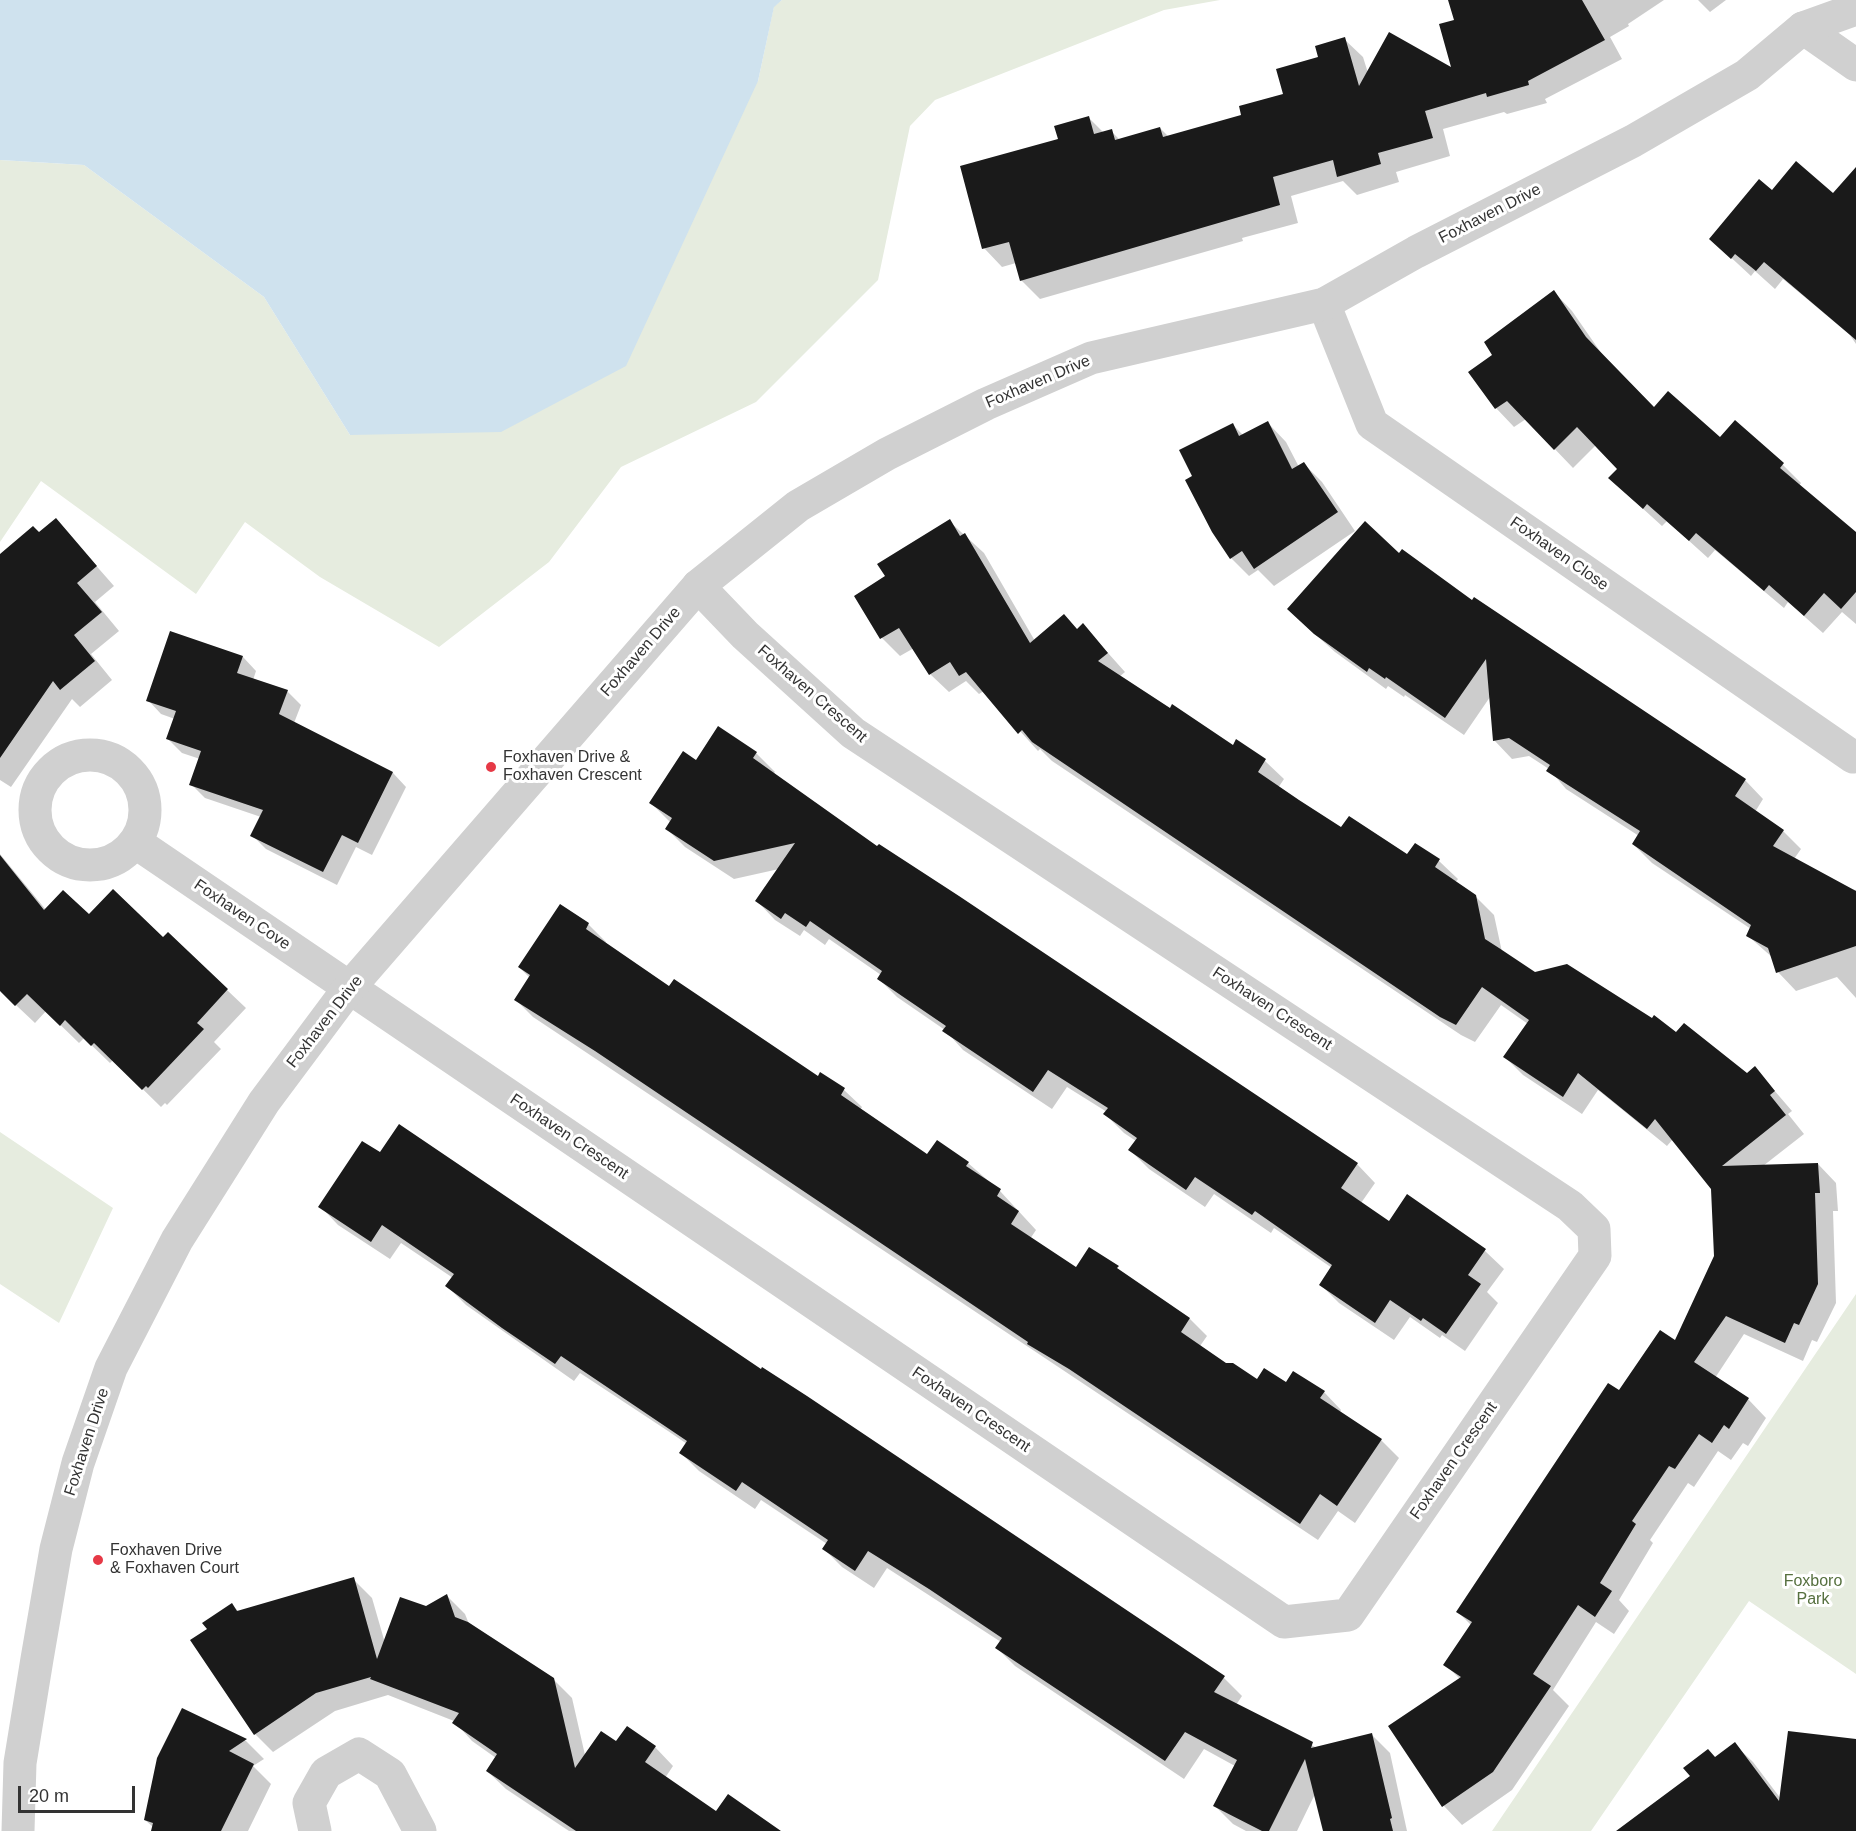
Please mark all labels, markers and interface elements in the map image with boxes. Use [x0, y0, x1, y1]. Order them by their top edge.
street label: Foxhaven Drive [1436, 180, 1544, 248]
street label: Foxhaven Drive [983, 351, 1093, 413]
street label: Foxhaven Close [1506, 513, 1612, 595]
street label: Foxhaven Drive [597, 603, 685, 701]
street label: Foxhaven Crescent [753, 641, 871, 747]
place label: Foxhaven Drive & Foxhaven Crescent [503, 748, 642, 786]
marker: Foxhaven Drive & Foxhaven Crescent [484, 760, 498, 774]
street label: Foxhaven Cove [190, 876, 294, 954]
street label: Foxhaven Crescent [1209, 963, 1335, 1055]
street label: Foxhaven Drive [283, 972, 367, 1072]
street label: Foxhaven Crescent [506, 1090, 632, 1184]
street label: Foxhaven Crescent [908, 1363, 1034, 1457]
street label: Foxhaven Drive [61, 1386, 113, 1498]
street label: Foxhaven Crescent [1406, 1399, 1502, 1523]
place label: Foxhaven Drive & Foxhaven Court [110, 1541, 239, 1579]
marker: Foxhaven Drive & Foxhaven Court [91, 1553, 105, 1567]
park label: Foxboro Park [1784, 1572, 1842, 1610]
scale bar [21, 1774, 138, 1812]
text: 20 m [29, 1786, 69, 1806]

